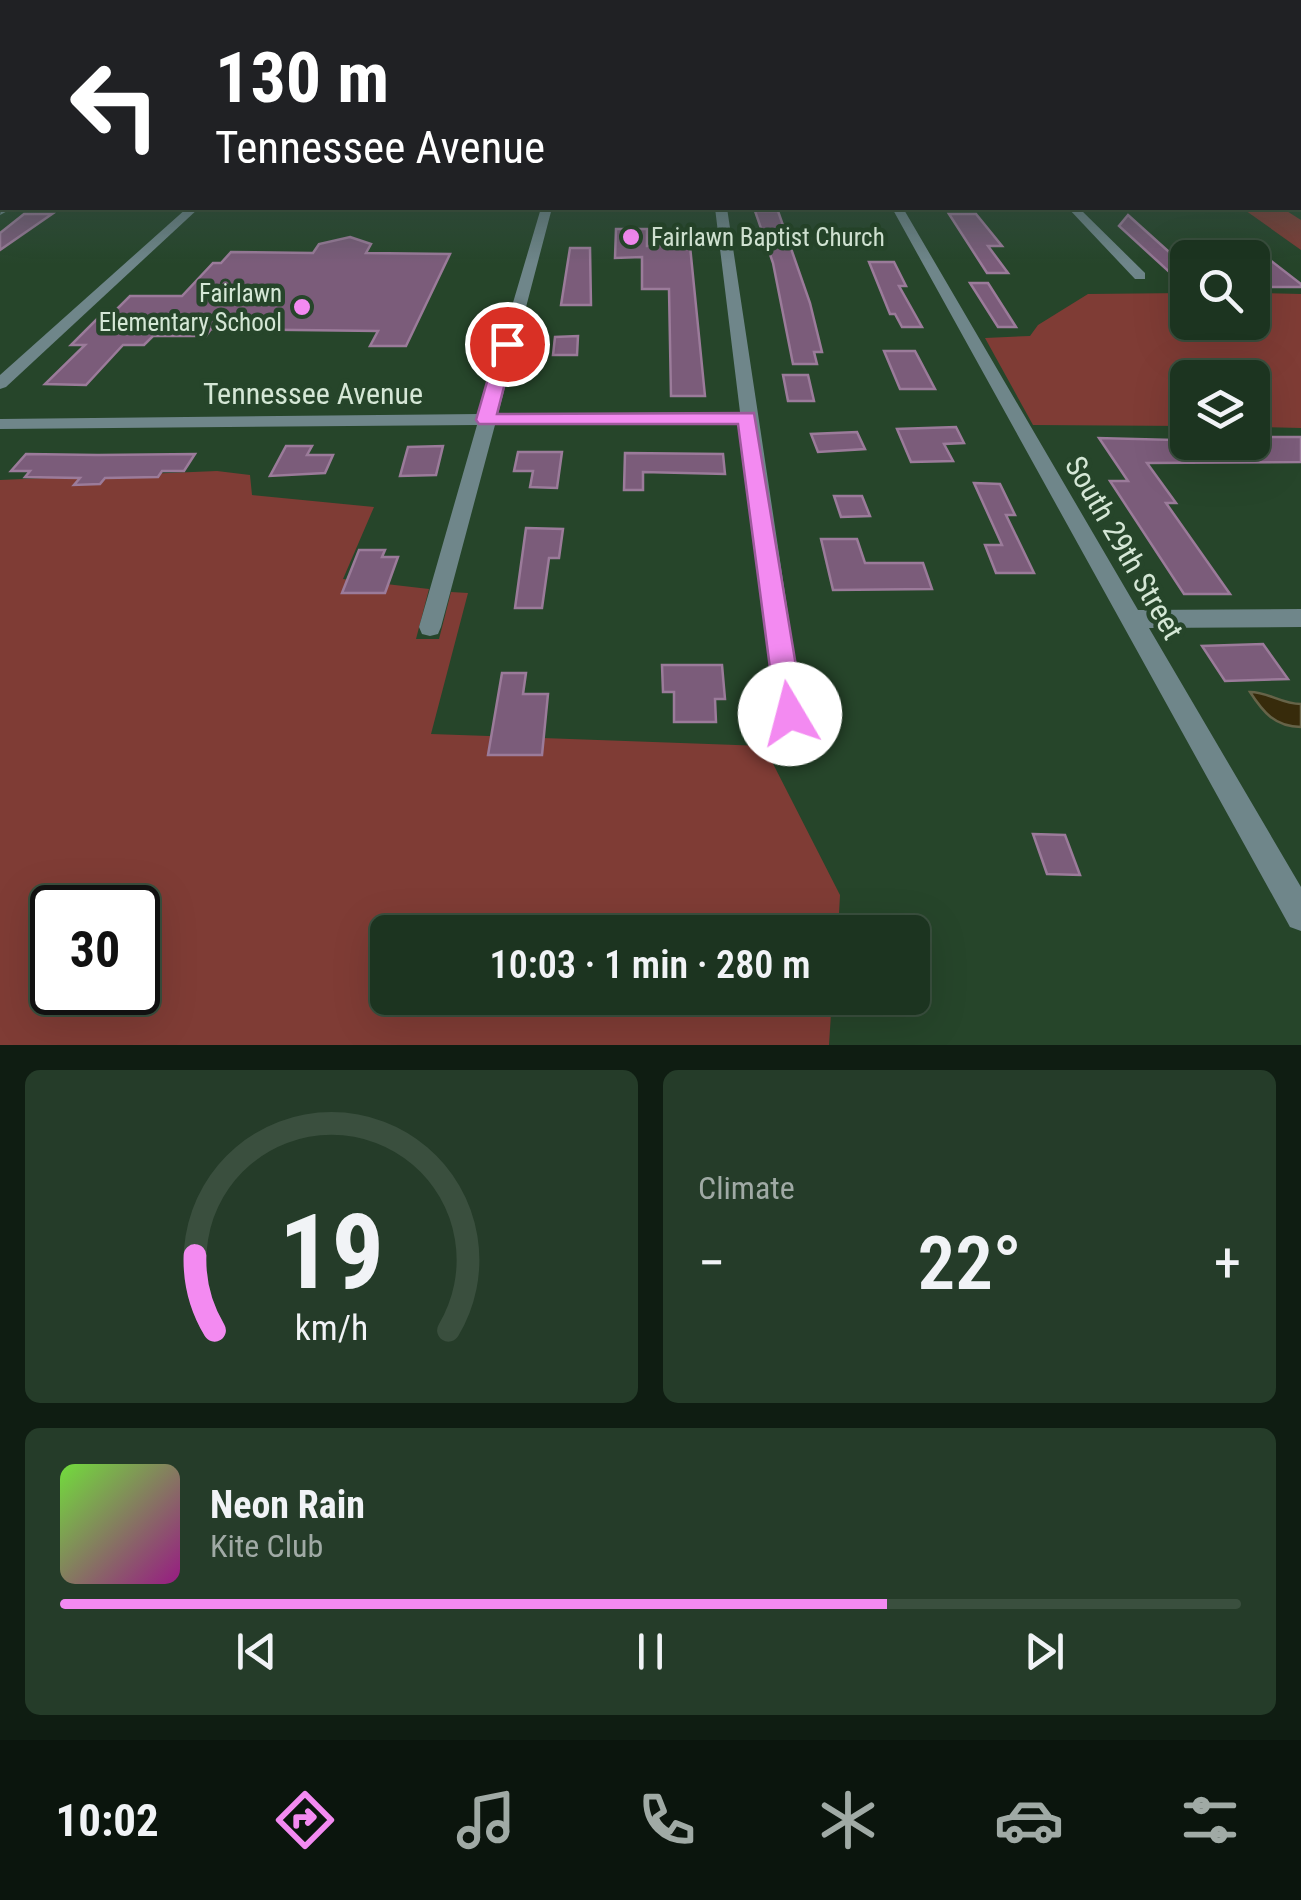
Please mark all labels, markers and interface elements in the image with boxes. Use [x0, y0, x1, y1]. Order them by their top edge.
text: 130 m [215, 37, 389, 119]
icon: left [50, 40, 180, 170]
text: Tennessee Avenue [215, 121, 545, 174]
place label: Fairlawn Baptist Church [651, 223, 885, 252]
marker: Fairlawn Baptist Church [620, 226, 642, 248]
map controls [1170, 240, 1270, 460]
button: search [1170, 240, 1270, 340]
place label: Fairlawn Elementary School [99, 279, 282, 337]
marker: Fairlawn Elementary School [291, 296, 313, 318]
pin [465, 302, 550, 387]
icon: arrive [480, 317, 535, 372]
button: layers [1170, 360, 1270, 460]
street label: Tennessee Avenue [203, 376, 423, 411]
street label: South 29th Street [1058, 450, 1191, 646]
position arrow [738, 662, 842, 766]
speed limit sign: 30 [30, 885, 160, 1015]
text: 10:03 · 1 min · 280 m [490, 943, 810, 987]
text: Climate [698, 1169, 795, 1207]
text: 19 [279, 1192, 384, 1313]
text: 22° [917, 1219, 1022, 1307]
text: − [698, 1231, 726, 1295]
text: + [1214, 1231, 1241, 1295]
text: km/h [295, 1307, 368, 1349]
text: Neon Rain [210, 1483, 365, 1527]
text: Kite Club [210, 1527, 323, 1565]
icon: previous [229, 1624, 284, 1679]
icon: pause [623, 1624, 678, 1679]
icon: next [1017, 1624, 1072, 1679]
icon: directions [270, 1785, 340, 1855]
icon: music [451, 1785, 521, 1855]
icon: phone [632, 1785, 702, 1855]
icon: climate [813, 1785, 883, 1855]
icon: car [994, 1785, 1064, 1855]
icon: filters [1175, 1785, 1245, 1855]
text: 10:02 [56, 1794, 159, 1847]

